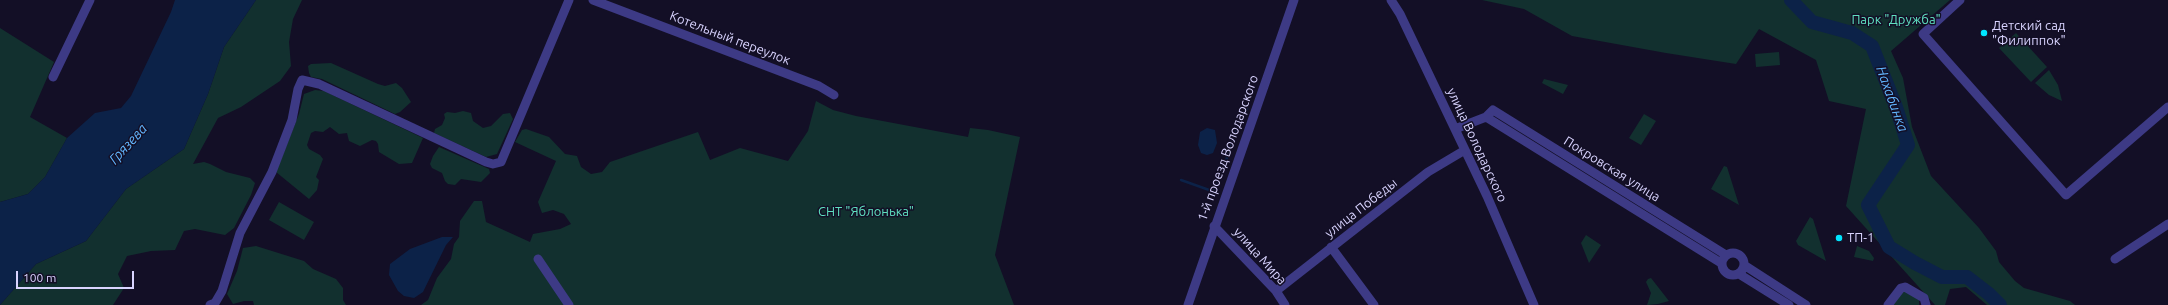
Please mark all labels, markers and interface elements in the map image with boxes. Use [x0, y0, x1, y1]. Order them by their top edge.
street label: Котельный переулок [667, 8, 793, 68]
park label: Парк "Дружба" [1851, 12, 1941, 28]
place label: Детский сад "Филиппок" [1992, 18, 2066, 49]
marker: Детский сад "Филиппок" [1979, 28, 1989, 38]
water label: Нахабинка [1872, 64, 1912, 134]
street label: 1-й проезд Володарского [1194, 73, 1262, 223]
street label: улица Володарского [1444, 85, 1510, 205]
water label: Грязева [105, 120, 151, 168]
street label: Покровская улица [1561, 133, 1663, 205]
street label: улица Победы [1322, 175, 1400, 241]
park label: СНТ "Яблонька" [818, 204, 914, 220]
street label: улица Мира [1230, 224, 1290, 288]
place label: ТП-1 [1847, 230, 1874, 246]
marker: ТП-1 [1834, 233, 1844, 243]
scale bar [18, 263, 136, 289]
text: 100 m [23, 271, 56, 284]

